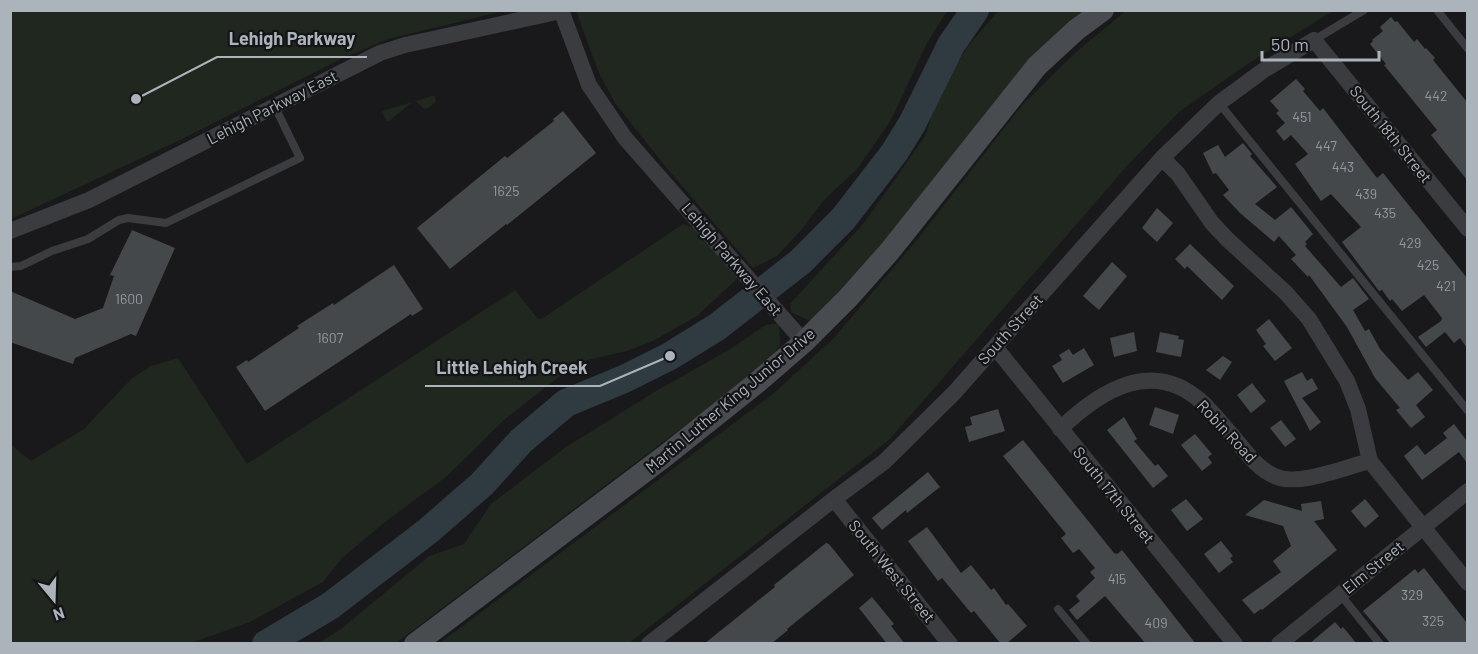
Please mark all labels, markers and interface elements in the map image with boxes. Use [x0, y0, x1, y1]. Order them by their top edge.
callout: Lehigh Parkway [217, 21, 367, 57]
scale bar [1262, 24, 1379, 62]
text: Lehigh Parkway [229, 27, 355, 49]
text: 50 m [1271, 33, 1309, 55]
street label: Lehigh Parkway East [204, 66, 340, 148]
street label: South 18th Street [1346, 81, 1436, 186]
house number: 442 [1425, 87, 1447, 104]
house number: 451 [1292, 108, 1312, 125]
house number: 447 [1315, 137, 1337, 154]
house number: 443 [1332, 158, 1354, 175]
house number: 1625 [493, 182, 519, 199]
house number: 439 [1355, 185, 1377, 202]
street label: Lehigh Parkway East [678, 198, 787, 319]
house number: 435 [1374, 204, 1396, 221]
house number: 429 [1399, 234, 1421, 251]
house number: 425 [1417, 256, 1439, 273]
house number: 421 [1436, 277, 1456, 294]
house number: 1600 [115, 290, 143, 307]
street label: South Street [973, 290, 1046, 368]
street label: Martin Luther King Junior Drive [641, 323, 818, 476]
house number: 1607 [317, 329, 344, 346]
callout: Little Lehigh Creek [425, 350, 600, 386]
text: Little Lehigh Creek [436, 356, 588, 378]
street label: Robin Road [1194, 395, 1261, 466]
street label: South 17th Street [1070, 443, 1159, 547]
street label: South West Street [845, 516, 940, 626]
street label: Elm Street [1338, 536, 1407, 597]
north arrow [24, 570, 84, 630]
house number: 415 [1108, 570, 1126, 587]
house number: 329 [1401, 586, 1423, 603]
text: N [51, 604, 67, 625]
house number: 325 [1422, 612, 1444, 629]
house number: 409 [1145, 614, 1167, 631]

